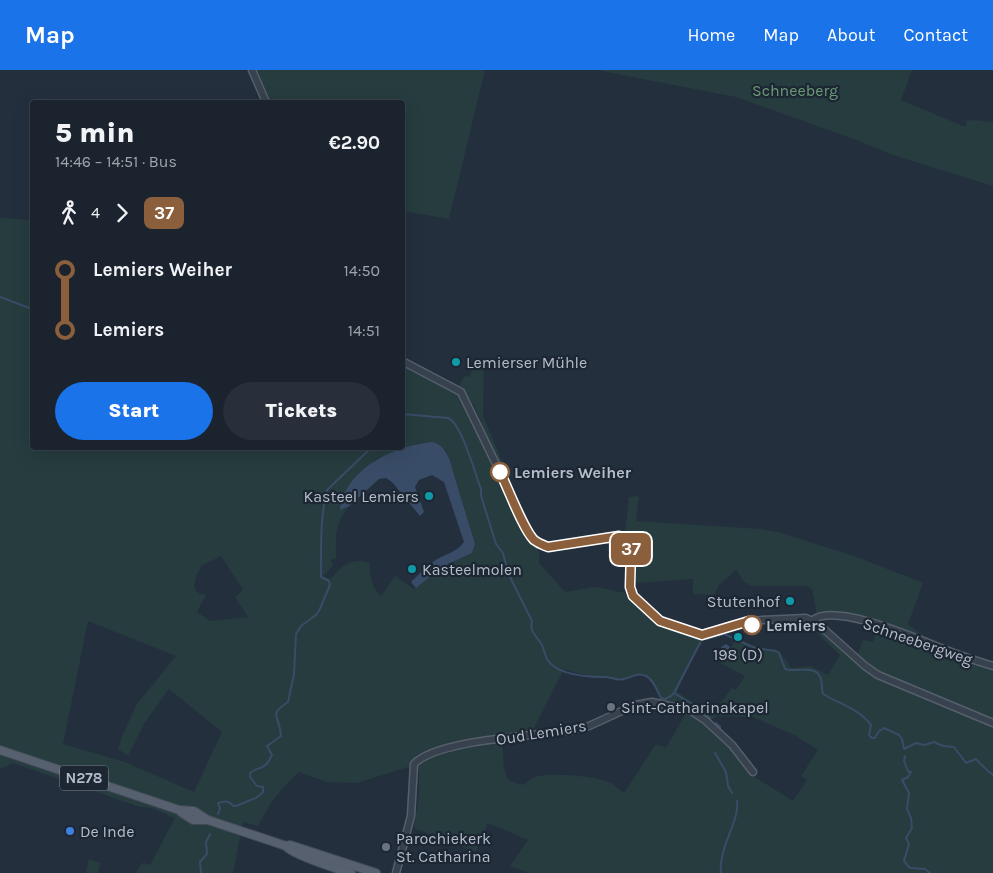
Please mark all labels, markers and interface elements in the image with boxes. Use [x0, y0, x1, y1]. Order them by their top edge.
text: Map [25, 21, 75, 49]
text: Home [687, 24, 735, 46]
text: Map [763, 24, 799, 46]
text: About [827, 24, 876, 46]
text: Contact [904, 24, 968, 46]
park label: Schneeberg [752, 81, 838, 100]
text: 5 min [55, 116, 134, 149]
text: €2.90 [329, 132, 380, 154]
text: 14:46 – 14:51 · Bus [55, 152, 177, 171]
icon: walk [55, 199, 83, 227]
icon: forward [108, 199, 136, 227]
text: 37 [154, 202, 174, 224]
text: 4 [91, 203, 100, 222]
text: Lemiers Weiher [93, 259, 232, 281]
text: 14:50 [344, 261, 380, 280]
text: Lemiers [93, 319, 164, 341]
text: 14:51 [348, 321, 380, 340]
place label: Lemierser Mühle [466, 353, 587, 372]
marker: Lemierser Mühle [450, 356, 462, 368]
button: Start [55, 382, 213, 440]
button: Tickets [223, 382, 380, 440]
marker: Lemiers Weiher [490, 462, 510, 482]
place label: Lemiers Weiher [514, 463, 632, 482]
place label: Kasteel Lemiers [303, 487, 419, 506]
marker: Kasteel Lemiers [423, 490, 435, 502]
line badge: 37 [608, 533, 654, 565]
text: 37 [621, 538, 641, 560]
place label: Kasteelmolen [422, 560, 522, 579]
marker: Kasteelmolen [406, 563, 418, 575]
place label: Stutenhof [707, 592, 781, 611]
marker: Stutenhof [784, 595, 796, 607]
street label: Schneebergweg [860, 614, 975, 669]
marker: Lemiers [742, 615, 762, 635]
place label: Lemiers [766, 616, 826, 635]
marker: 198 (D) [732, 631, 744, 643]
place label: 198 (D) [713, 645, 763, 664]
place label: Sint-Catharinakapel [621, 698, 769, 717]
marker: Sint-Catharinakapel [605, 701, 617, 713]
street label: Oud Lemiers [495, 716, 588, 749]
road number: N278 [60, 766, 108, 790]
place label: De Inde [80, 822, 134, 841]
marker: De Inde [64, 825, 76, 837]
place label: Parochiekerk St. Catharina [396, 829, 491, 866]
marker: Parochiekerk St. Catharina [380, 841, 392, 853]

